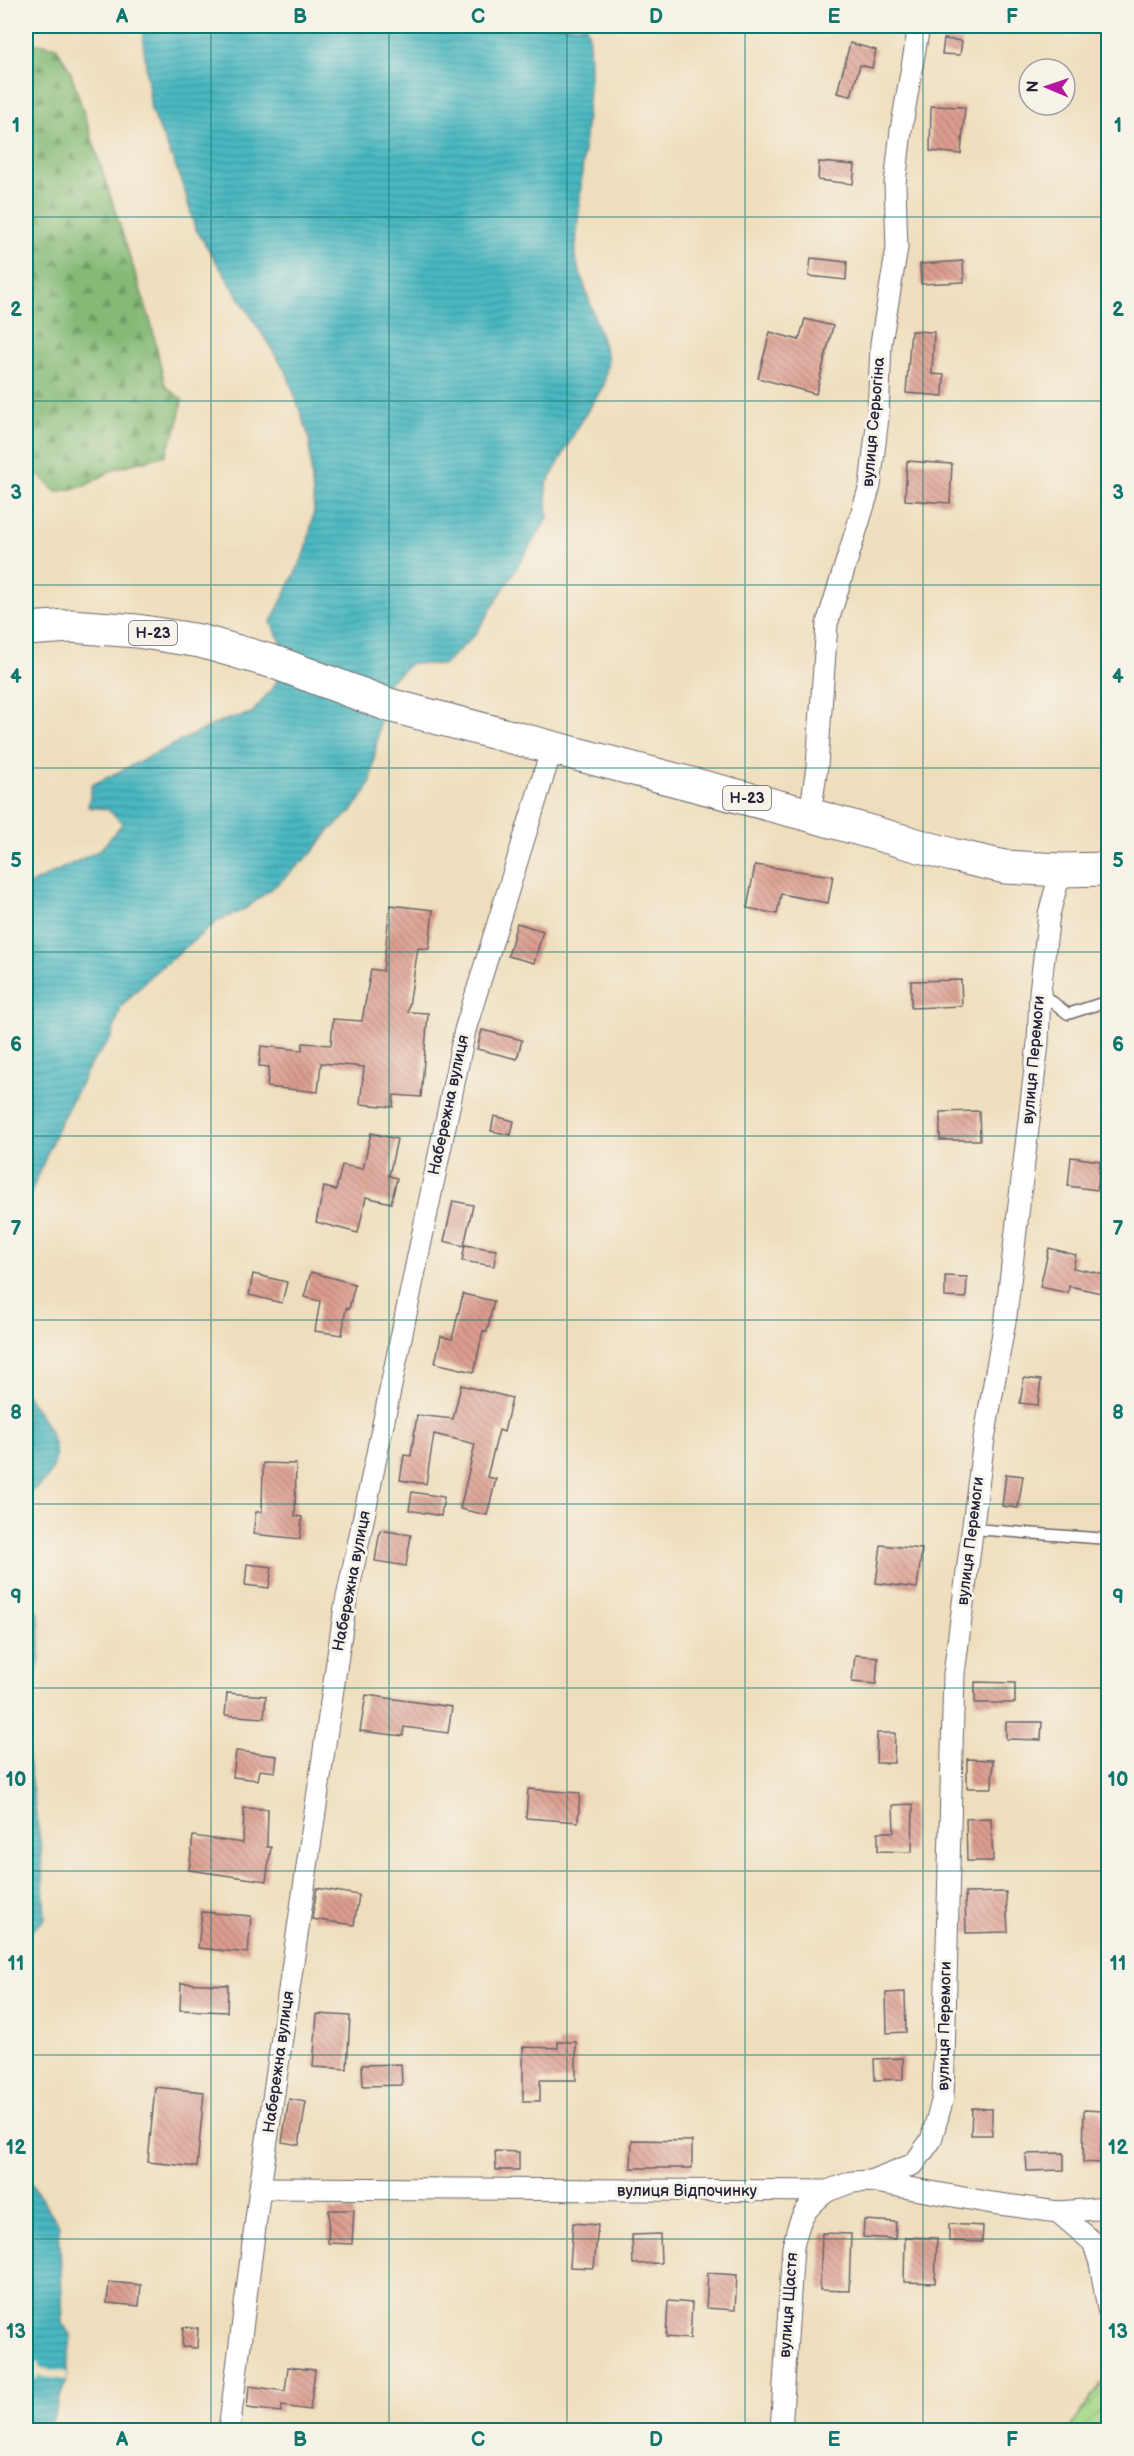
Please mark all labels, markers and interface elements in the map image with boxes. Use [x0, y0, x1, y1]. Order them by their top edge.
text: A [115, 5, 129, 29]
text: B [293, 5, 307, 29]
text: C [471, 5, 485, 29]
text: D [649, 5, 663, 29]
text: E [828, 5, 841, 29]
text: F [1006, 5, 1018, 29]
north arrow [1017, 57, 1077, 117]
text: N [1024, 80, 1043, 93]
text: 1 [12, 114, 20, 138]
text: 1 [1114, 114, 1122, 138]
text: 2 [10, 298, 22, 322]
text: 2 [1112, 298, 1124, 322]
street label: вулиця Серьогіна [859, 356, 889, 488]
text: 3 [10, 481, 22, 505]
text: 3 [1112, 481, 1124, 505]
road number: Н-23 [129, 621, 177, 645]
text: 4 [10, 665, 22, 689]
text: 4 [1112, 665, 1124, 689]
road number: Н-23 [723, 786, 771, 810]
text: 5 [10, 849, 22, 873]
text: 5 [1112, 849, 1124, 873]
street label: вулиця Перемоги [1019, 995, 1049, 1125]
text: 6 [10, 1033, 22, 1057]
street label: Набережна вулиця [425, 1033, 473, 1177]
text: 6 [1112, 1033, 1124, 1057]
text: 7 [10, 1217, 22, 1241]
text: 7 [1112, 1217, 1124, 1241]
text: 8 [10, 1401, 22, 1425]
text: 8 [1112, 1401, 1124, 1425]
street label: вулиця Перемоги [954, 1476, 988, 1606]
street label: Набережна вулиця [329, 1509, 375, 1653]
text: 9 [10, 1585, 22, 1609]
text: 9 [1112, 1585, 1124, 1609]
text: 10 [6, 1768, 26, 1792]
text: 10 [1108, 1768, 1128, 1792]
text: 11 [8, 1952, 24, 1976]
text: 11 [1110, 1952, 1126, 1976]
street label: вулиця Перемоги [934, 1961, 956, 2091]
street label: Набережна вулиця [260, 1990, 298, 2134]
text: 12 [6, 2136, 26, 2160]
text: 12 [1108, 2136, 1128, 2160]
street label: вулиця Відпочинку [617, 2182, 758, 2201]
street label: вулиця Щастя [776, 2252, 802, 2358]
text: 13 [6, 2320, 26, 2344]
text: 13 [1108, 2320, 1128, 2344]
text: A [115, 2428, 129, 2452]
text: B [293, 2428, 307, 2452]
text: C [471, 2428, 485, 2452]
text: D [649, 2428, 663, 2452]
text: E [828, 2428, 841, 2452]
text: F [1006, 2428, 1018, 2452]

